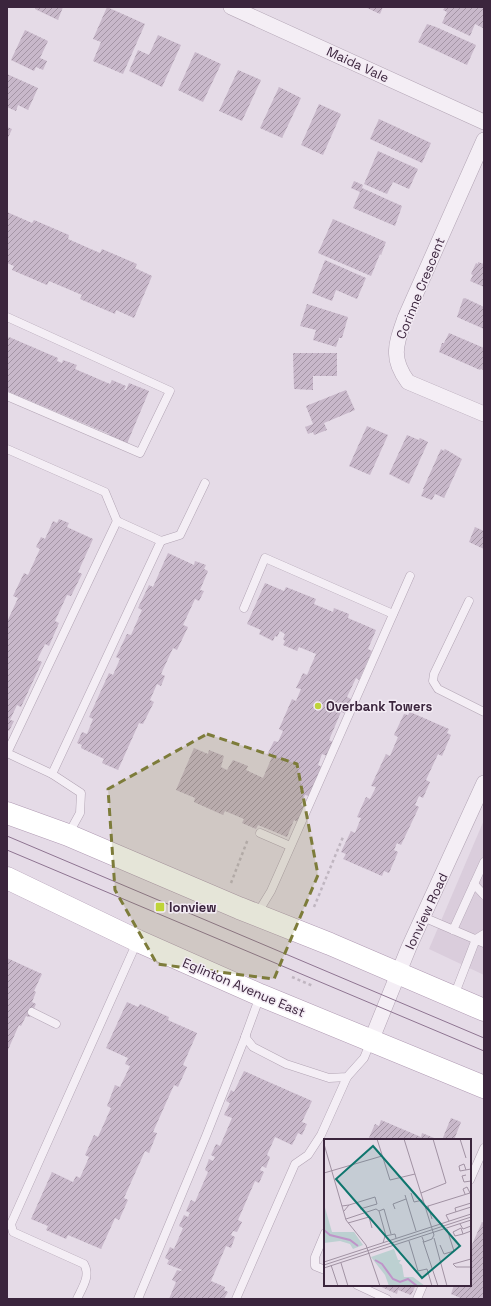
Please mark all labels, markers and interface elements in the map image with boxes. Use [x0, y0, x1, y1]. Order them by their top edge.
street label: Maida Vale [324, 43, 392, 86]
street label: Corinne Crescent [392, 235, 449, 342]
place label: Overbank Towers [326, 698, 432, 715]
marker: Overbank Towers [313, 701, 323, 711]
street label: Ionview Road [401, 870, 452, 952]
place label: Ionview [169, 899, 216, 916]
marker: Ionview [154, 901, 166, 913]
street label: Eglinton Avenue East [180, 954, 308, 1021]
inset map [324, 1139, 471, 1286]

